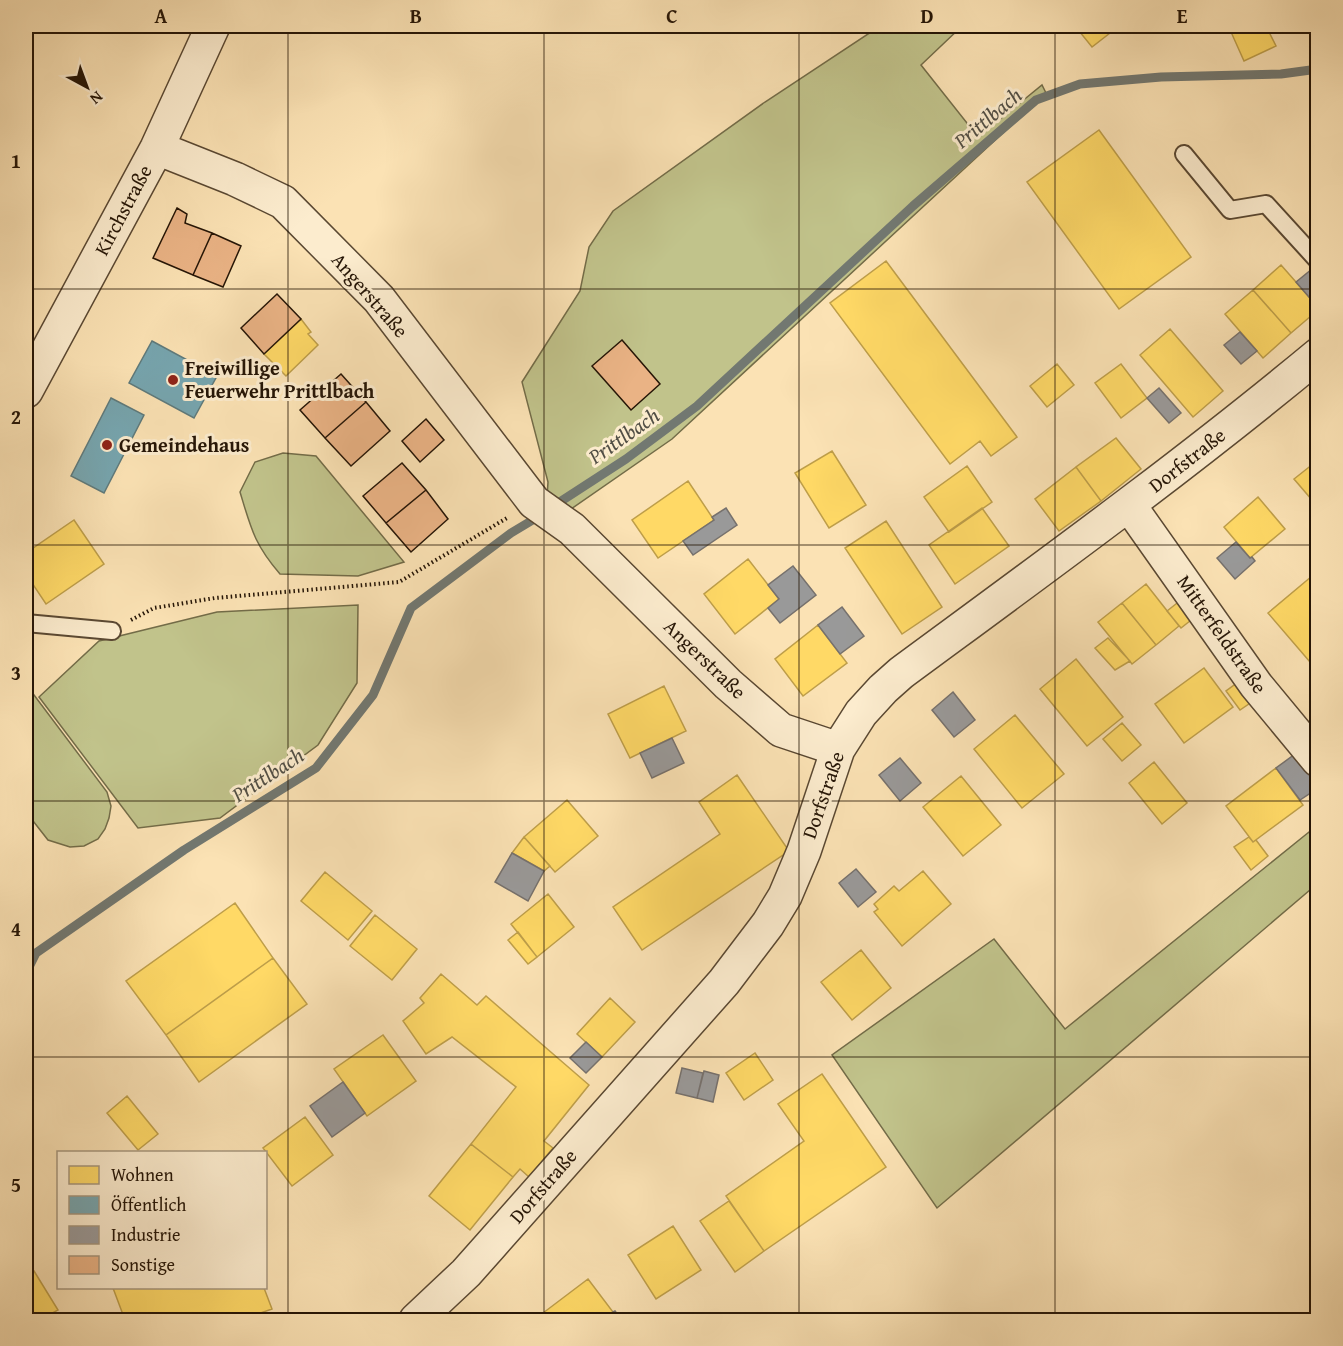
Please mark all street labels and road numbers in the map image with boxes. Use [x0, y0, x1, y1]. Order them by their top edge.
street label: Kirchstraße [87, 159, 159, 260]
street label: Angerstraße [325, 246, 416, 344]
street label: Dorfstraße [1142, 420, 1231, 499]
street label: Mitterfeldstraße [1171, 568, 1274, 699]
street label: Angerstraße [658, 612, 753, 705]
street label: Dorfstraße [794, 747, 851, 842]
street label: Dorfstraße [502, 1142, 583, 1229]

